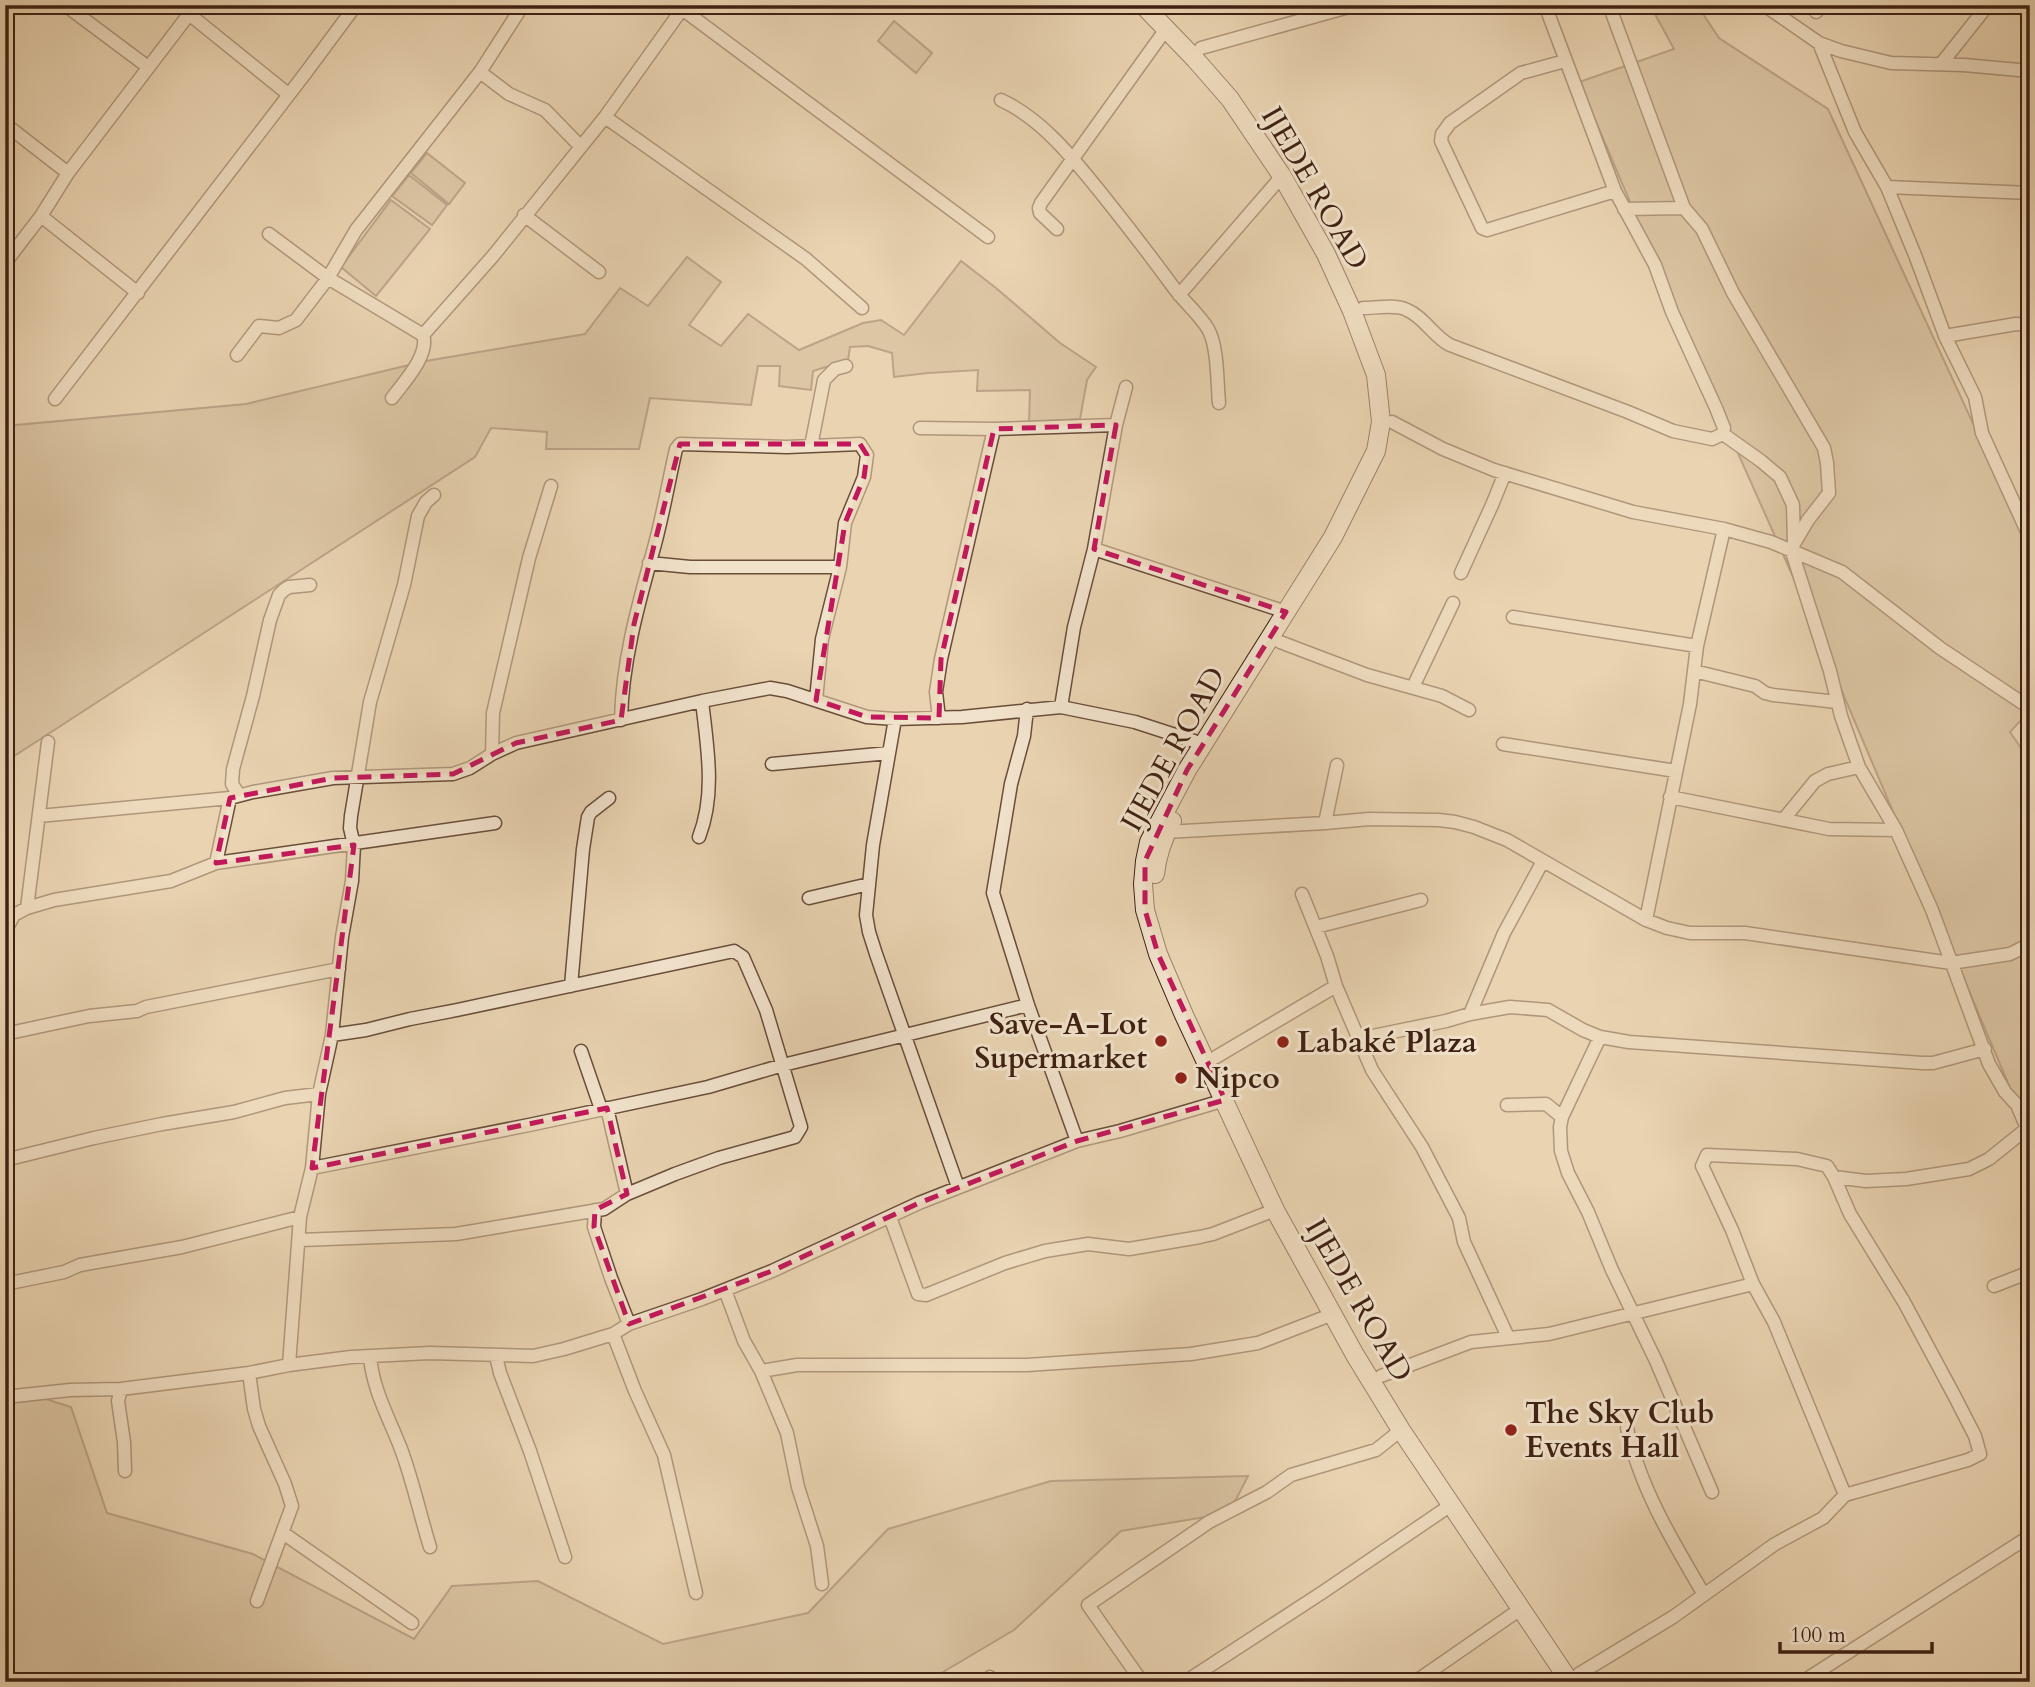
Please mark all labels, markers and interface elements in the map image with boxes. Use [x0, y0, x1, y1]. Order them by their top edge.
street label: IJEDE ROAD [1251, 99, 1378, 277]
street label: IJEDE ROAD [1111, 660, 1236, 839]
place label: Save-A-Lot Supermarket [974, 1004, 1147, 1079]
place label: Labaké Plaza [1297, 1022, 1477, 1063]
marker: Save-A-Lot Supermarket [1153, 1033, 1169, 1049]
marker: Labaké Plaza [1275, 1034, 1291, 1050]
place label: Nipco [1195, 1058, 1280, 1099]
marker: Nipco [1173, 1070, 1189, 1086]
street label: IJEDE ROAD [1295, 1211, 1422, 1389]
place label: The Sky Club Events Hall [1525, 1393, 1715, 1468]
marker: The Sky Club Events Hall [1503, 1422, 1519, 1438]
scale bar [1780, 1610, 1932, 1654]
text: 100 m [1790, 1621, 1846, 1650]

